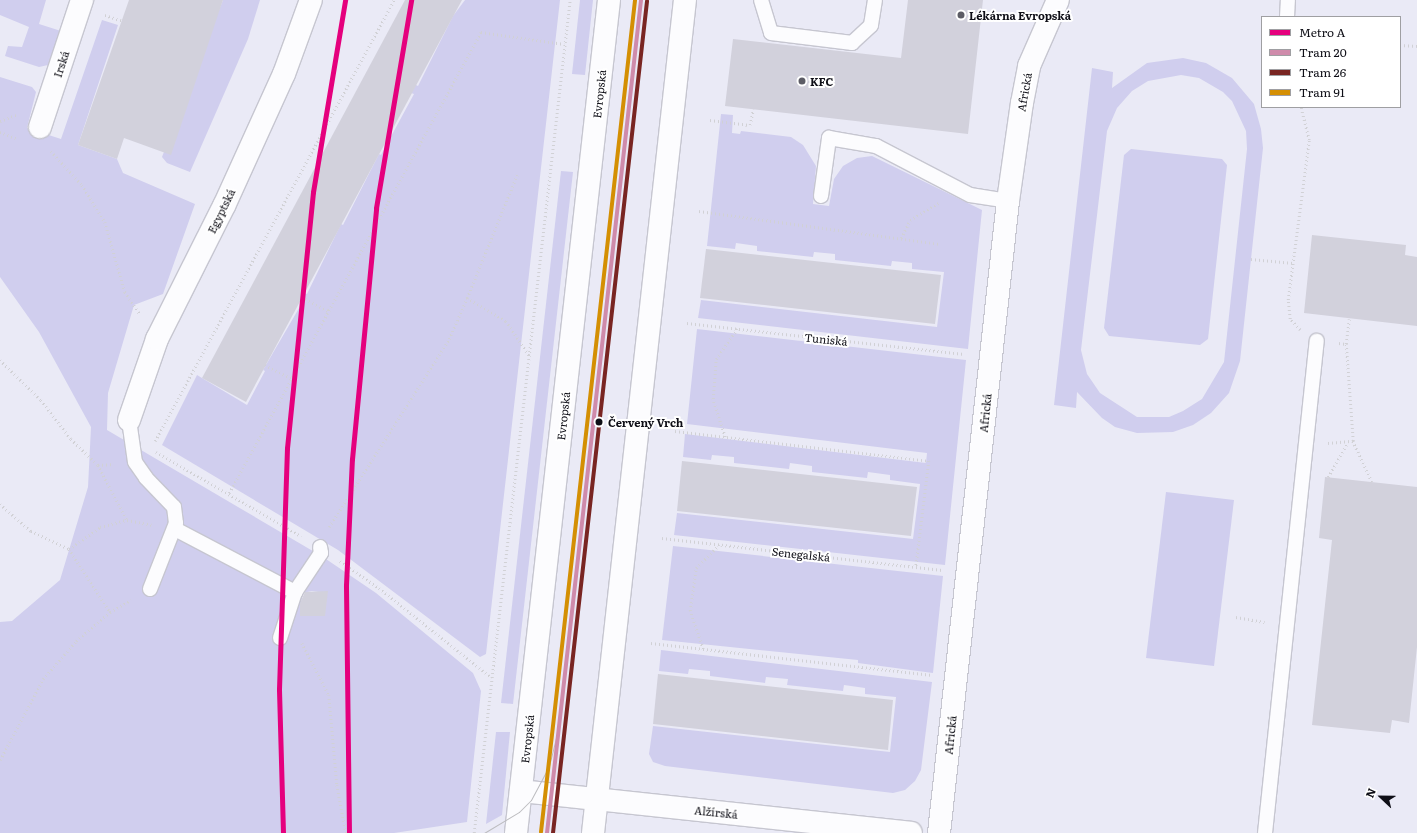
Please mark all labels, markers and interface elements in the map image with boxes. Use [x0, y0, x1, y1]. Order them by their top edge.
place label: Lékárna Evropská [969, 8, 1071, 22]
marker: Lékárna Evropská [956, 10, 966, 20]
legend [1261, 16, 1401, 108]
text: Metro A [1299, 23, 1345, 41]
text: Tram 20 [1299, 43, 1347, 61]
street label: Irská [51, 49, 71, 79]
text: Tram 26 [1299, 63, 1346, 81]
street label: Evropská [590, 69, 608, 119]
street label: Africká [1014, 72, 1034, 112]
place label: KFC [810, 74, 833, 88]
marker: KFC [797, 76, 807, 86]
text: Tram 91 [1299, 83, 1345, 101]
street label: Egyptská [205, 187, 237, 235]
street label: Tuniská [804, 330, 848, 348]
street label: Evropská [554, 391, 572, 441]
street label: Africká [976, 393, 994, 433]
marker: Červený Vrch [592, 415, 606, 429]
place label: Červený Vrch [608, 415, 683, 429]
street label: Senegalská [771, 544, 831, 564]
street label: Evropská [518, 714, 536, 764]
street label: Africká [941, 715, 959, 755]
north arrow [1361, 777, 1401, 817]
text: N [1361, 785, 1379, 800]
street label: Alžírská [694, 803, 738, 821]

